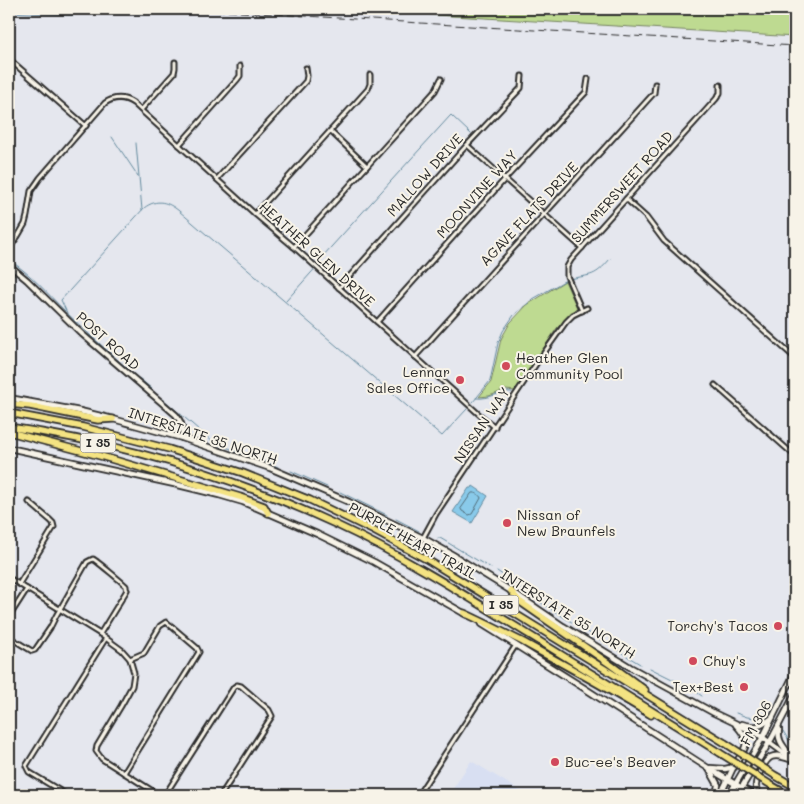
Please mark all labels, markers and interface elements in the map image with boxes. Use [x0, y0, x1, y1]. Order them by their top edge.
street label: SUMMERSWEET ROAD [566, 127, 677, 247]
street label: MALLOW DRIVE [382, 129, 467, 220]
street label: MOONVINE WAY [432, 145, 521, 242]
street label: AGAVE FLATS DRIVE [475, 157, 582, 270]
street label: HEATHER GLEN DRIVE [256, 197, 379, 311]
street label: POST ROAD [73, 307, 144, 374]
place label: Heather Glen Community Pool [516, 348, 623, 383]
marker: Heather Glen Community Pool [500, 360, 512, 372]
place label: Lennar Sales Office [367, 362, 450, 397]
marker: Lennar Sales Office [454, 374, 466, 386]
street label: NISSAN WAY [449, 383, 514, 466]
street label: INTERSTATE 35 NORTH [126, 402, 280, 469]
road number: I 35 [80, 433, 116, 452]
street label: PURPLE HEART TRAIL [346, 497, 481, 584]
place label: Nissan of New Braunfels [517, 505, 616, 540]
marker: Nissan of New Braunfels [501, 517, 513, 529]
street label: INTERSTATE 35 NORTH [497, 564, 639, 663]
road number: I 35 [484, 596, 518, 614]
place label: Torchy's Tacos [667, 616, 768, 635]
marker: Torchy's Tacos [772, 620, 784, 632]
place label: Chuy's [703, 651, 746, 670]
marker: Chuy's [687, 655, 699, 667]
place label: Tex+Best [673, 677, 734, 696]
marker: Tex+Best [738, 681, 750, 693]
street label: FM 306 [736, 697, 775, 749]
place label: Buc-ee's Beaver [565, 752, 676, 771]
marker: Buc-ee's Beaver [549, 756, 561, 768]

